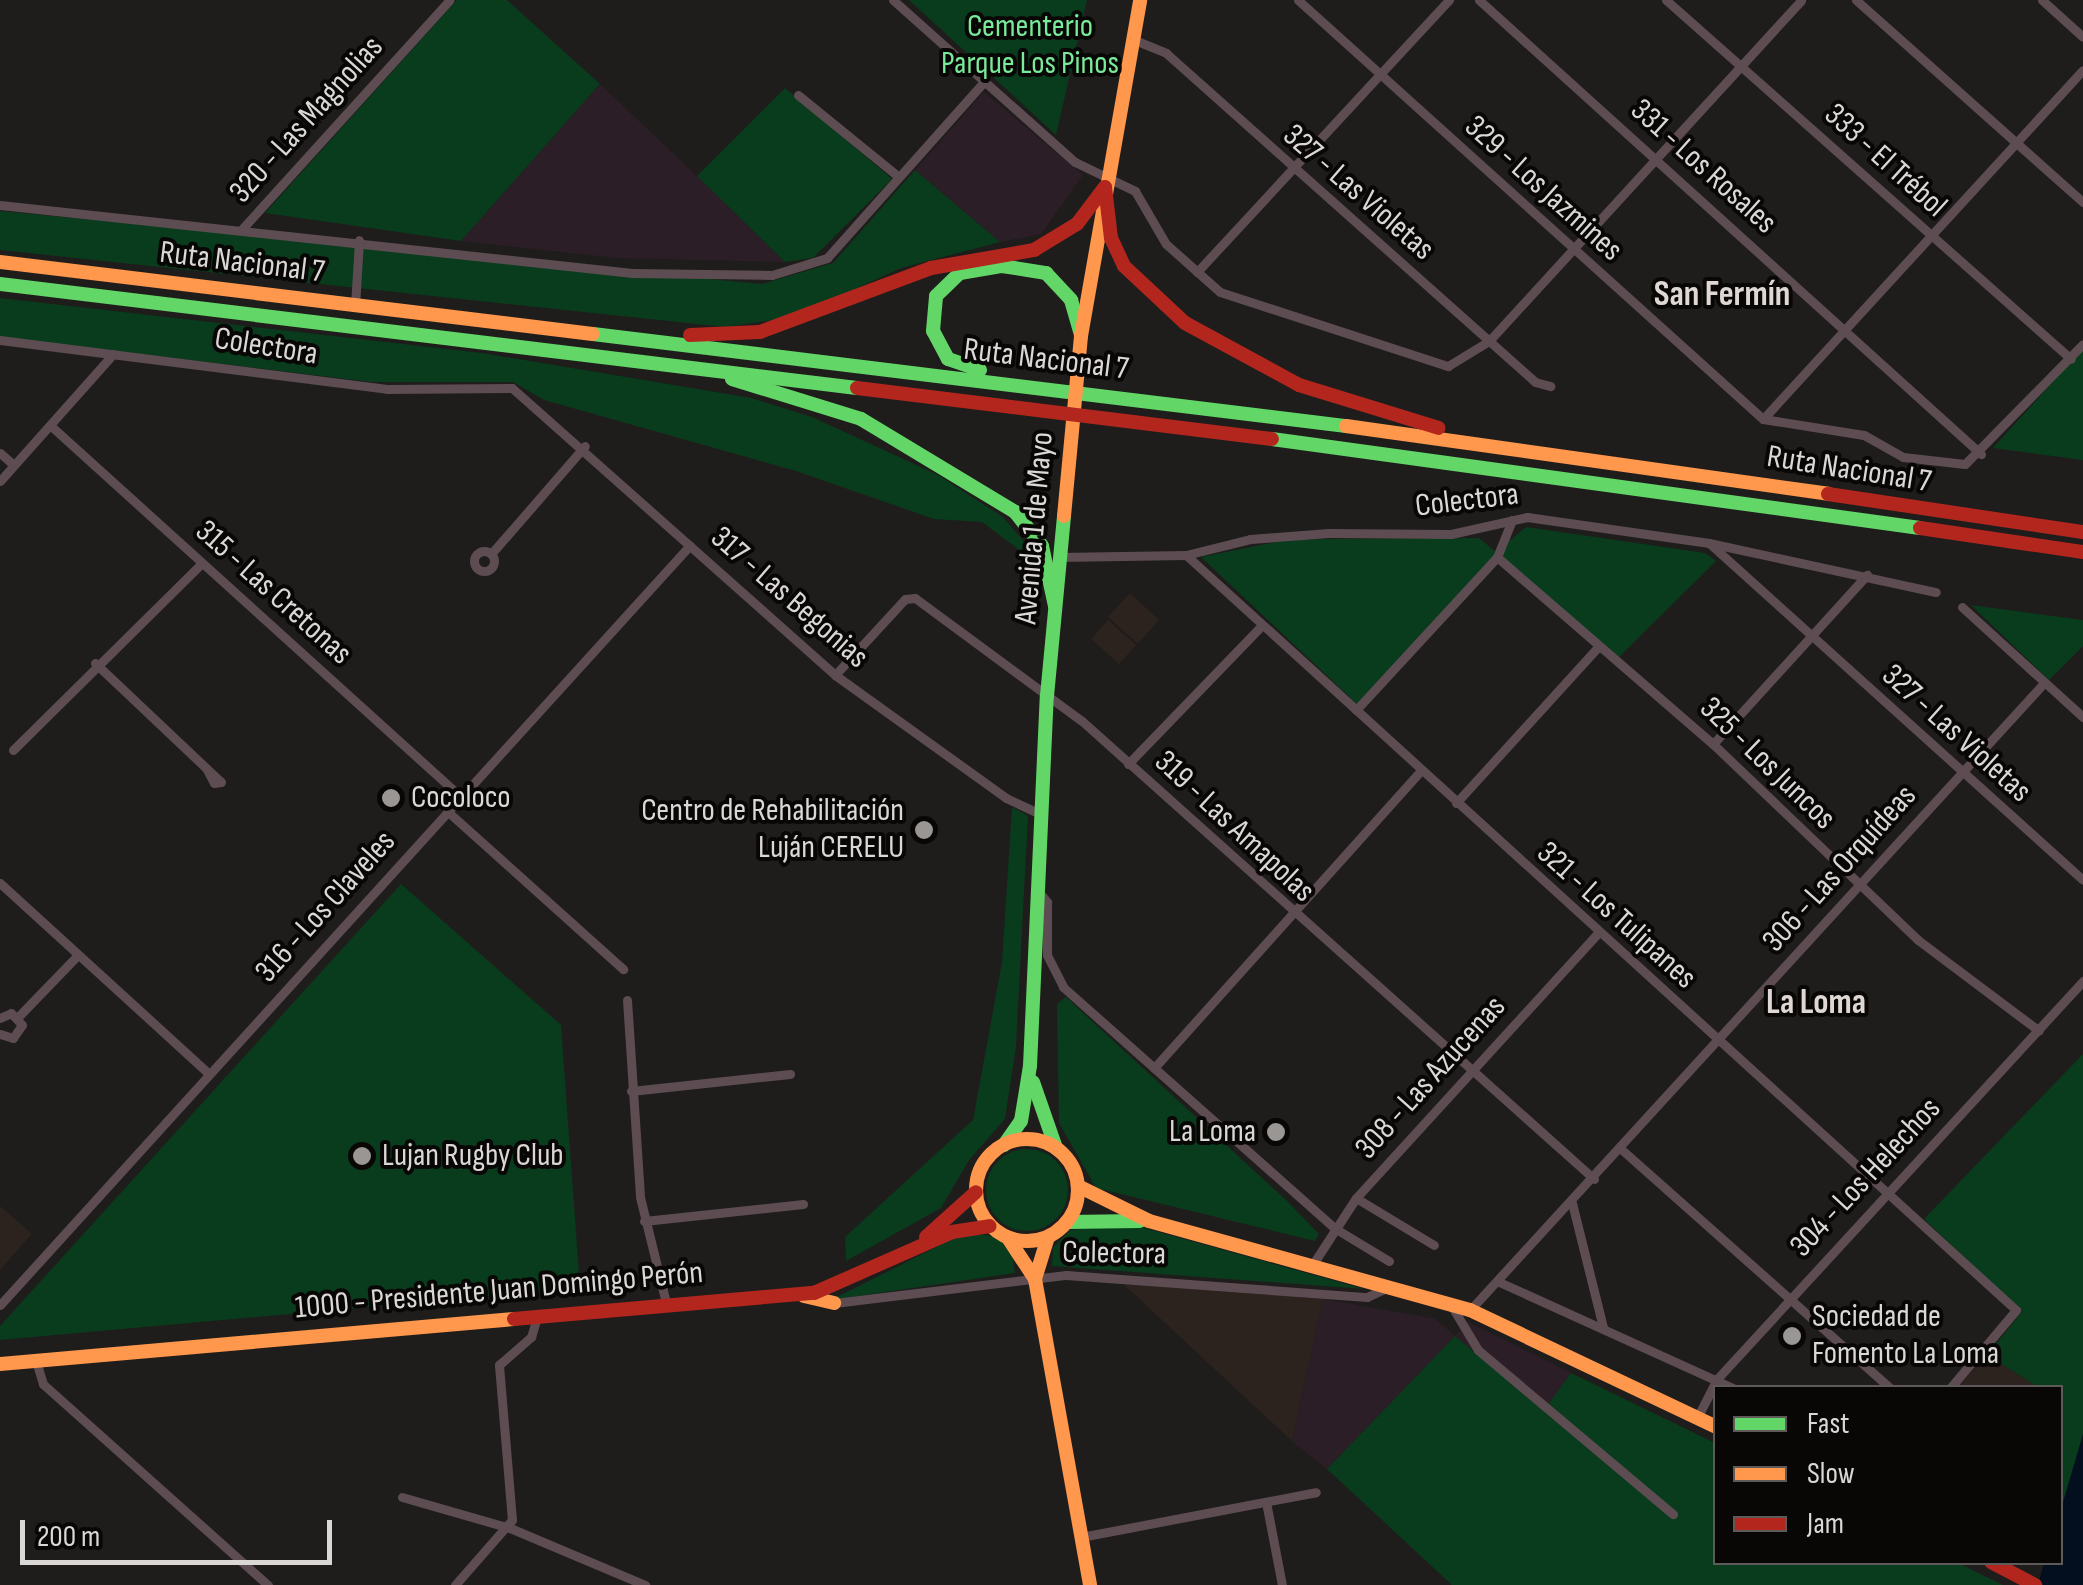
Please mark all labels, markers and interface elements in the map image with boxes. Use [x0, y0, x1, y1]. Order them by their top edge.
park label: Cementerio Parque Los Pinos [941, 9, 1119, 84]
street label: 320 - Las Magnolias [222, 29, 392, 211]
street label: 331 - Los Rosales [1622, 92, 1784, 242]
street label: 333 - El Trébol [1816, 96, 1954, 226]
street label: 329 - Los Jazmines [1456, 108, 1630, 270]
street label: 327 - Las Violetas [1274, 117, 1442, 269]
street label: Ruta Nacional 7 [157, 234, 327, 292]
district label: San Fermín [1654, 274, 1790, 316]
street label: Colectora [212, 320, 320, 374]
street label: Ruta Nacional 7 [961, 331, 1131, 389]
street label: Avenida 1 de Mayo [1007, 430, 1063, 626]
street label: Ruta Nacional 7 [1764, 438, 1934, 502]
street label: Colectora [1413, 476, 1521, 526]
street label: 315 - Las Cretonas [187, 513, 359, 673]
street label: 317 - Las Begonias [702, 519, 876, 677]
street label: 327 - Las Violetas [1873, 657, 2039, 811]
street label: 325 - Los Juncos [1691, 690, 1843, 838]
street label: 319 - Las Amapolas [1146, 743, 1322, 911]
street label: 306 - Las Orquídeas [1755, 778, 1925, 960]
place label: Cocoloco [411, 779, 511, 817]
marker: Cocoloco [380, 787, 402, 809]
place label: Centro de Rehabilitación Luján CERELU [641, 793, 904, 868]
marker: Centro de Rehabilitación Luján CERELU [913, 819, 935, 841]
street label: 316 - Los Claveles [248, 823, 404, 991]
street label: 321 - Los Tulipanes [1528, 834, 1704, 998]
district label: La Loma [1766, 982, 1866, 1024]
street label: 308 - Las Azucenas [1348, 989, 1514, 1167]
street label: 304 - Los Helechos [1783, 1090, 1949, 1266]
place label: La Loma [1169, 1113, 1256, 1151]
marker: La Loma [1265, 1121, 1287, 1143]
place label: Lujan Rugby Club [382, 1137, 564, 1175]
marker: Lujan Rugby Club [351, 1145, 373, 1167]
street label: Colectora [1062, 1234, 1166, 1274]
street label: 1000 - Presidente Juan Domingo Perón [293, 1254, 705, 1328]
place label: Sociedad de Fomento La Loma [1812, 1299, 1999, 1374]
marker: Sociedad de Fomento La Loma [1781, 1325, 1803, 1347]
legend [1713, 1385, 2063, 1565]
text: Fast [1807, 1406, 1849, 1442]
text: Slow [1807, 1456, 1855, 1492]
scale bar [25, 1500, 338, 1562]
text: Jam [1807, 1506, 1844, 1542]
text: 200 m [37, 1519, 100, 1555]

